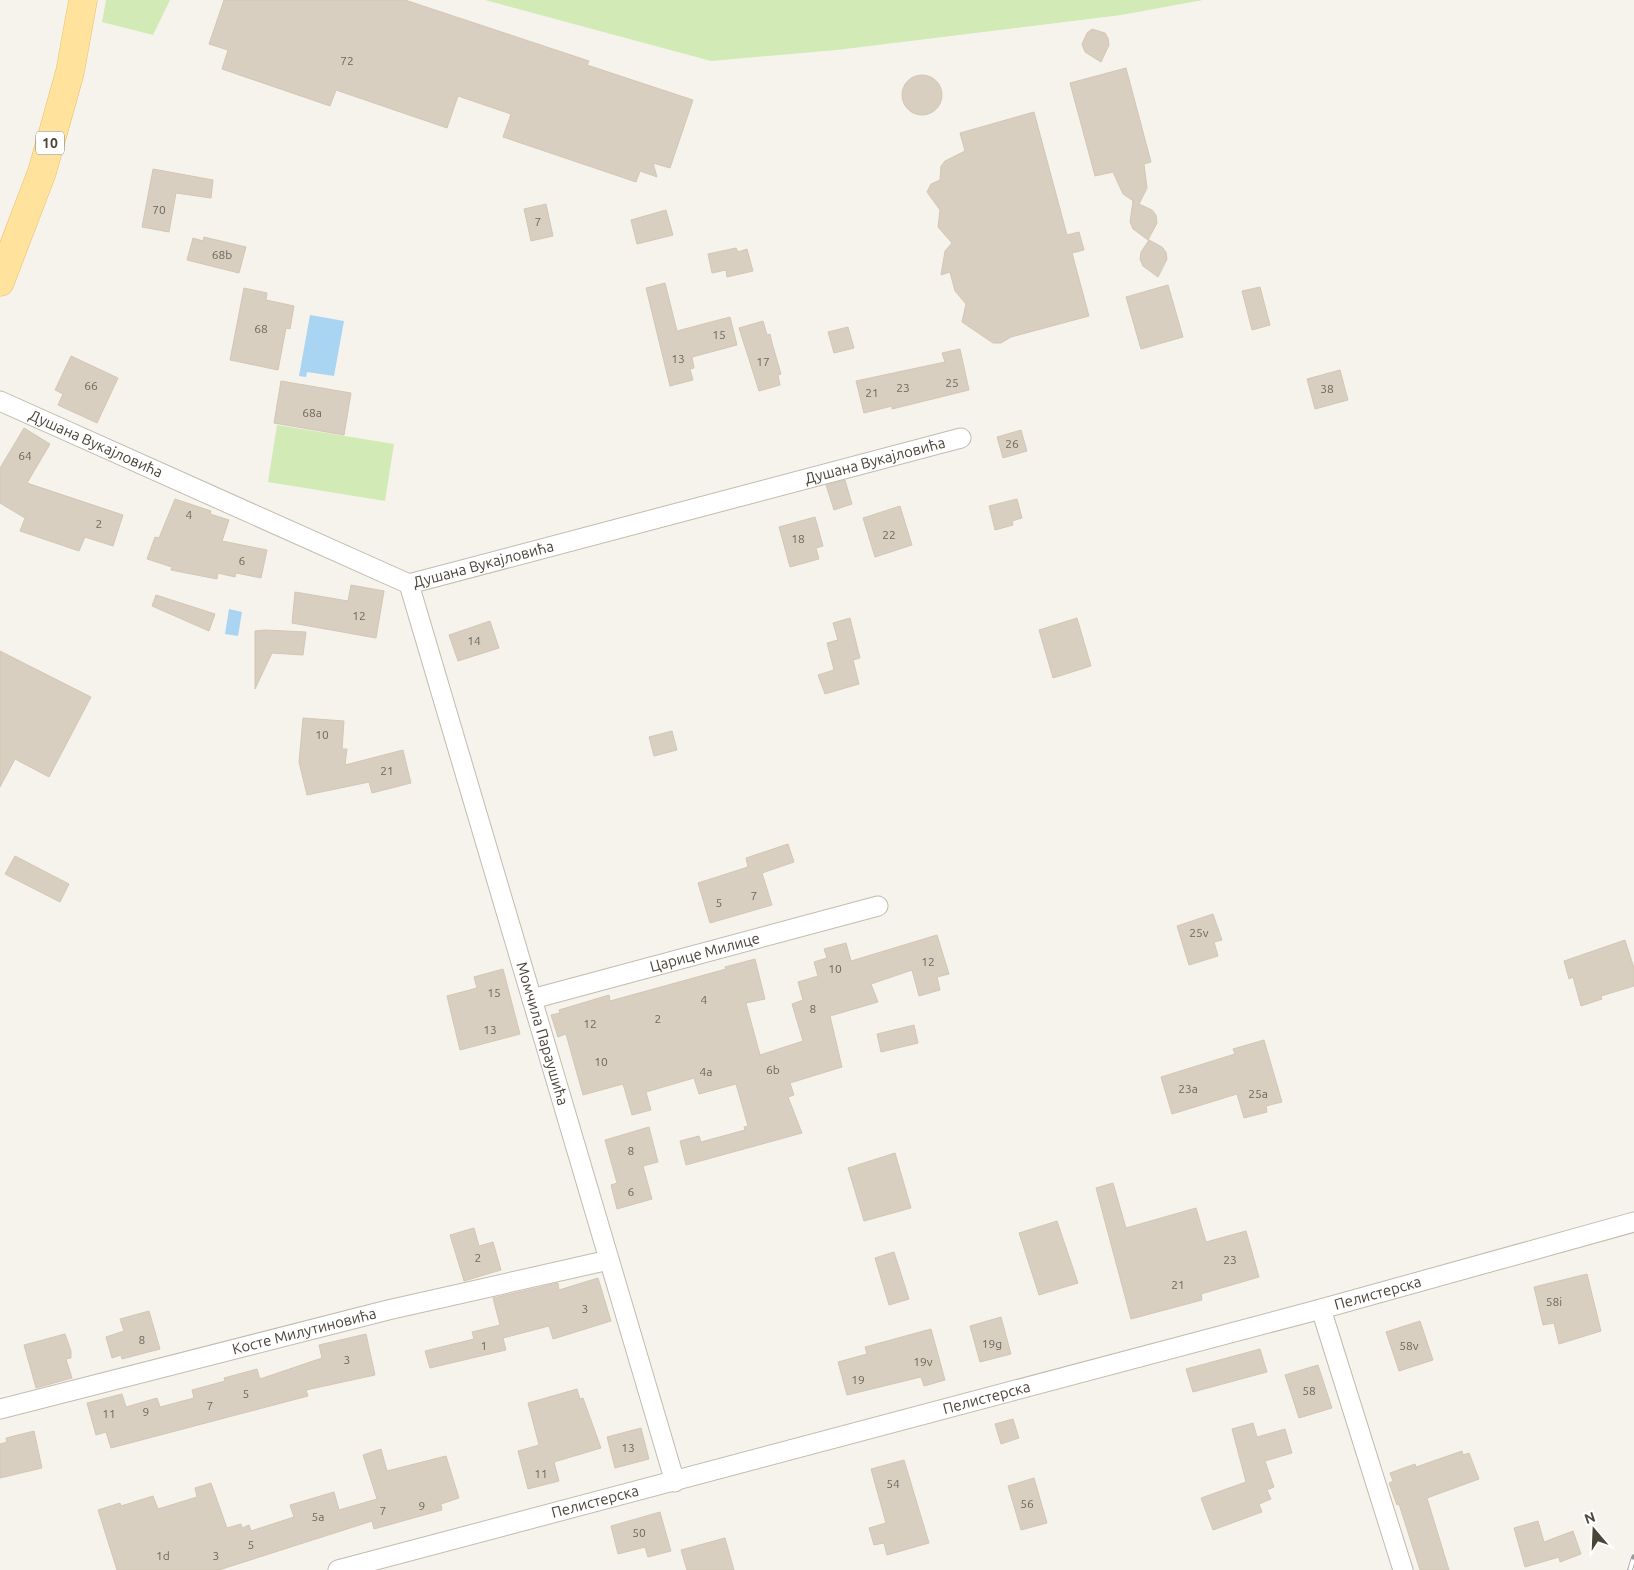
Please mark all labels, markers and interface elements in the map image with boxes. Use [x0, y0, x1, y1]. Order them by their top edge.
house number: 72 [340, 54, 354, 67]
road number: 10 [36, 132, 64, 154]
house number: 70 [152, 203, 166, 216]
house number: 7 [535, 215, 541, 228]
house number: 68b [212, 248, 232, 261]
house number: 68 [254, 322, 268, 335]
house number: 15 [712, 328, 726, 341]
house number: 13 [671, 352, 685, 365]
house number: 17 [756, 355, 770, 368]
house number: 25 [945, 376, 959, 389]
house number: 66 [84, 379, 98, 392]
house number: 23 [896, 381, 910, 394]
house number: 38 [1320, 382, 1334, 395]
house number: 21 [865, 386, 879, 399]
street label: Душана Вукајловића [26, 406, 166, 481]
house number: 68a [302, 406, 322, 419]
street label: Душана Вукајловића [803, 434, 947, 487]
house number: 26 [1005, 437, 1019, 450]
house number: 64 [18, 449, 32, 462]
house number: 4 [186, 508, 193, 521]
house number: 2 [96, 517, 102, 530]
house number: 22 [882, 528, 896, 541]
house number: 18 [791, 532, 805, 545]
street label: Душана Вукајловића [411, 537, 555, 591]
house number: 6 [239, 554, 246, 567]
house number: 12 [352, 609, 366, 622]
house number: 14 [467, 634, 481, 647]
house number: 10 [315, 728, 329, 741]
house number: 21 [380, 764, 394, 777]
house number: 7 [751, 889, 757, 902]
house number: 5 [716, 896, 722, 909]
house number: 25v [1189, 926, 1209, 939]
street label: Царице Милице [648, 929, 762, 975]
house number: 12 [921, 955, 935, 968]
street label: Момчила Параушића [513, 960, 572, 1107]
house number: 10 [828, 962, 842, 975]
house number: 15 [487, 986, 501, 999]
house number: 4 [701, 993, 708, 1006]
house number: 8 [810, 1002, 817, 1015]
house number: 2 [655, 1012, 661, 1025]
house number: 12 [583, 1017, 597, 1030]
house number: 13 [483, 1023, 497, 1036]
house number: 10 [594, 1055, 608, 1068]
house number: 6b [766, 1063, 780, 1076]
house number: 4a [700, 1065, 712, 1078]
house number: 23a [1178, 1082, 1198, 1095]
house number: 25a [1248, 1087, 1268, 1100]
house number: 8 [628, 1144, 635, 1157]
house number: 6 [628, 1185, 635, 1198]
house number: 2 [475, 1251, 481, 1264]
house number: 23 [1223, 1253, 1237, 1266]
street label: Пелистерска [1332, 1273, 1423, 1313]
house number: 21 [1171, 1278, 1185, 1291]
house number: 58i [1546, 1295, 1562, 1308]
house number: 3 [582, 1302, 588, 1315]
street label: Косте Милутиновића [230, 1304, 378, 1357]
house number: 8 [139, 1333, 146, 1346]
house number: 19g [982, 1337, 1002, 1350]
house number: 1 [481, 1339, 487, 1352]
house number: 58v [1399, 1339, 1419, 1352]
house number: 3 [344, 1353, 350, 1366]
house number: 19v [913, 1355, 933, 1368]
house number: 19 [851, 1373, 865, 1386]
street label: Пелистерска [941, 1378, 1032, 1417]
house number: 58 [1302, 1384, 1316, 1397]
house number: 5 [243, 1387, 249, 1400]
house number: 7 [207, 1399, 213, 1412]
house number: 9 [143, 1405, 149, 1418]
house number: 11 [102, 1407, 116, 1420]
house number: 13 [621, 1441, 635, 1454]
house number: 11 [534, 1467, 548, 1480]
house number: 54 [886, 1477, 900, 1490]
street label: Пелистерска [549, 1482, 640, 1521]
house number: 56 [1020, 1497, 1034, 1510]
house number: 9 [419, 1499, 425, 1512]
house number: 7 [380, 1504, 386, 1517]
north arrow [1569, 1505, 1619, 1555]
text: N [1582, 1508, 1597, 1527]
house number: 5a [312, 1510, 324, 1523]
house number: 50 [632, 1526, 646, 1539]
house number: 5 [248, 1538, 254, 1551]
house number: 1d [156, 1549, 170, 1562]
house number: 3 [213, 1549, 219, 1562]

